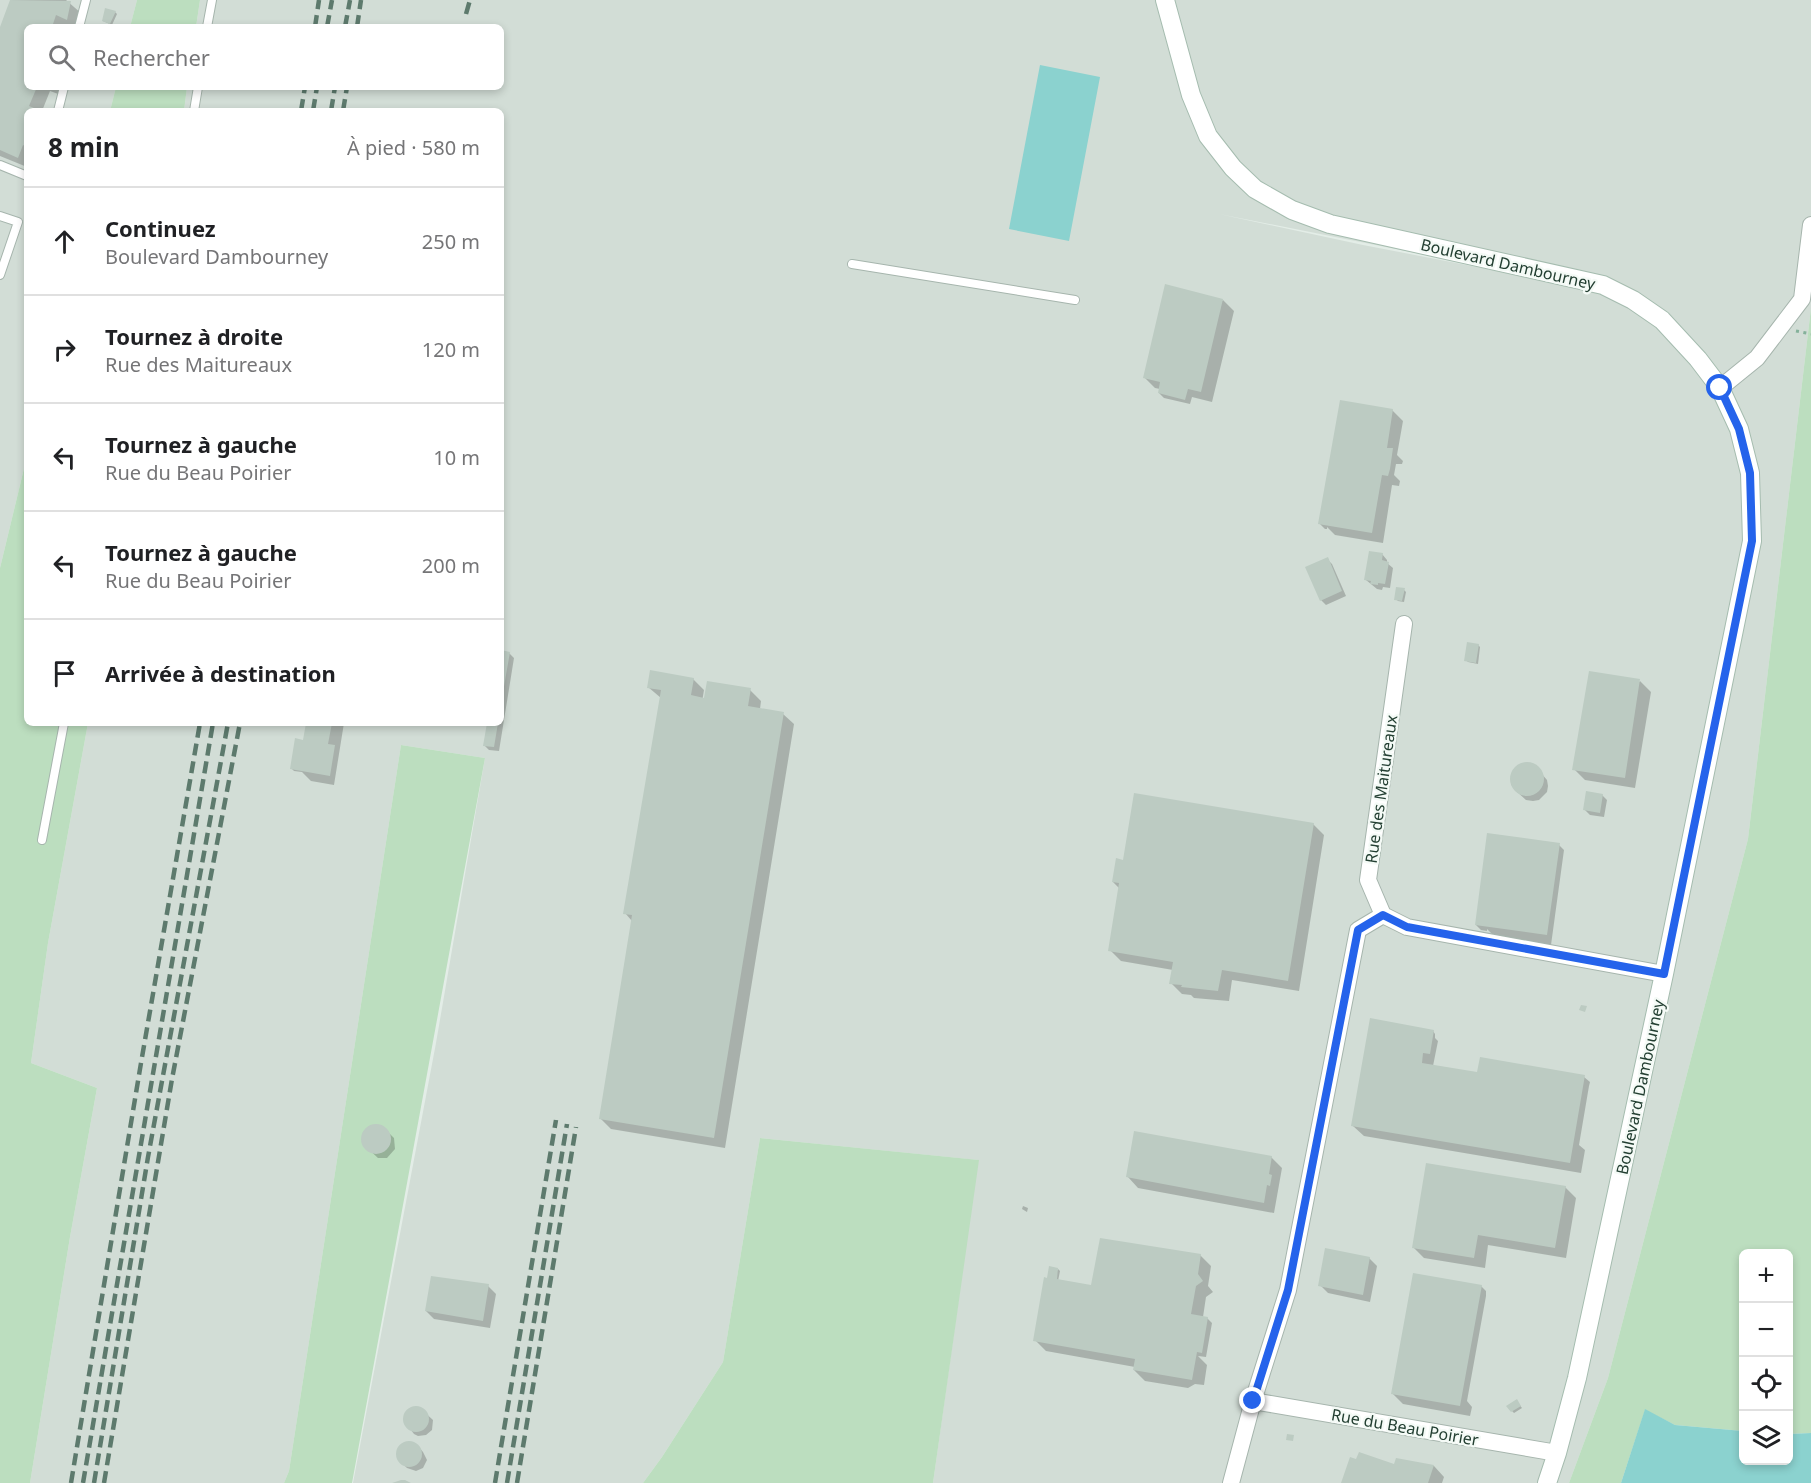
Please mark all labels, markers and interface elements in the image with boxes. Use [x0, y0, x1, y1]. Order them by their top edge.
search box [24, 24, 504, 90]
icon: search [45, 41, 78, 74]
text: Rechercher [93, 42, 210, 72]
text: 8 min [48, 129, 120, 165]
text: À pied · 580 m [347, 134, 480, 161]
text: Continuez [105, 213, 216, 243]
icon: ahead [48, 225, 81, 258]
text: 250 m [422, 228, 480, 255]
street label: Boulevard Dambourney [1419, 233, 1598, 295]
text: Boulevard Dambourney [105, 243, 328, 270]
text: Tournez à droite [105, 321, 283, 351]
icon: right [48, 333, 81, 366]
text: 120 m [422, 336, 480, 363]
text: Rue des Maitureaux [105, 351, 292, 378]
route start [1706, 374, 1732, 400]
text: Tournez à gauche [105, 429, 297, 459]
icon: left [48, 441, 81, 474]
text: 10 m [433, 444, 480, 471]
text: Rue du Beau Poirier [105, 459, 292, 486]
text: Tournez à gauche [105, 537, 297, 567]
icon: left [48, 549, 81, 582]
text: 200 m [422, 552, 480, 579]
text: Rue du Beau Poirier [105, 567, 292, 594]
icon: arrive [48, 657, 81, 690]
text: Arrivée à destination [105, 658, 336, 688]
street label: Rue des Maitureaux [1360, 713, 1402, 865]
street label: Boulevard Dambourney [1611, 997, 1669, 1177]
map controls [1739, 1249, 1793, 1465]
button: + [1739, 1249, 1793, 1303]
button: − [1739, 1303, 1793, 1357]
button: locate [1739, 1357, 1793, 1411]
route end [1239, 1387, 1265, 1413]
street label: Rue du Beau Poirier [1330, 1403, 1481, 1451]
button: layers [1739, 1411, 1793, 1465]

